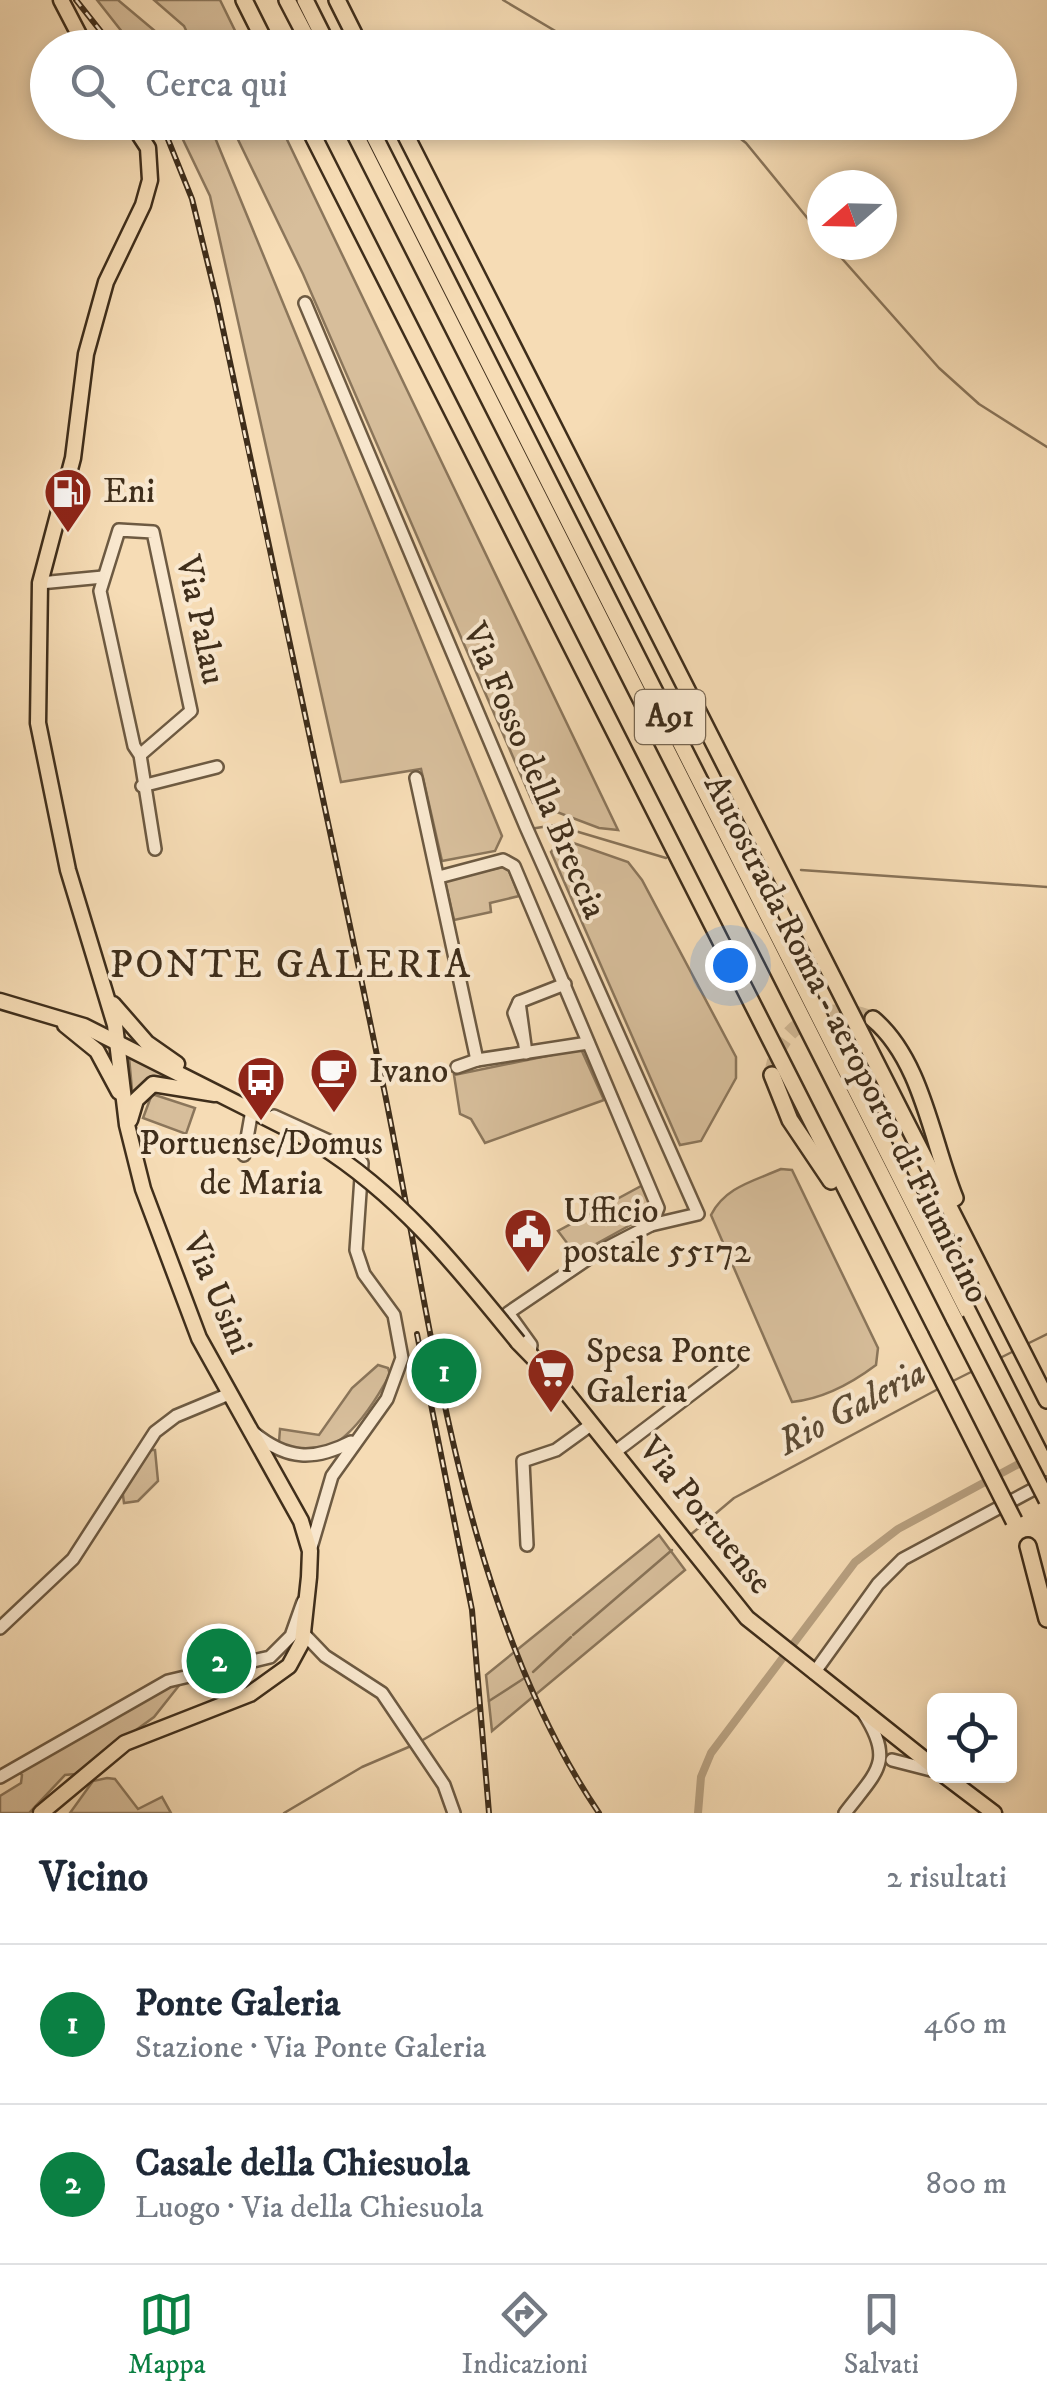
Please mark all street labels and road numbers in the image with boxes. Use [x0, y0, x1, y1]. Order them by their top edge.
street label: Via Palau [165, 550, 235, 689]
street label: Via Fosso della Breccia [451, 615, 616, 926]
road number: A91 [635, 690, 705, 744]
street label: Autostrada Roma - aeroporto di Fiumicino [693, 767, 999, 1311]
street label: Via Usini [171, 1226, 262, 1361]
street label: Via Portuense [627, 1428, 782, 1604]

